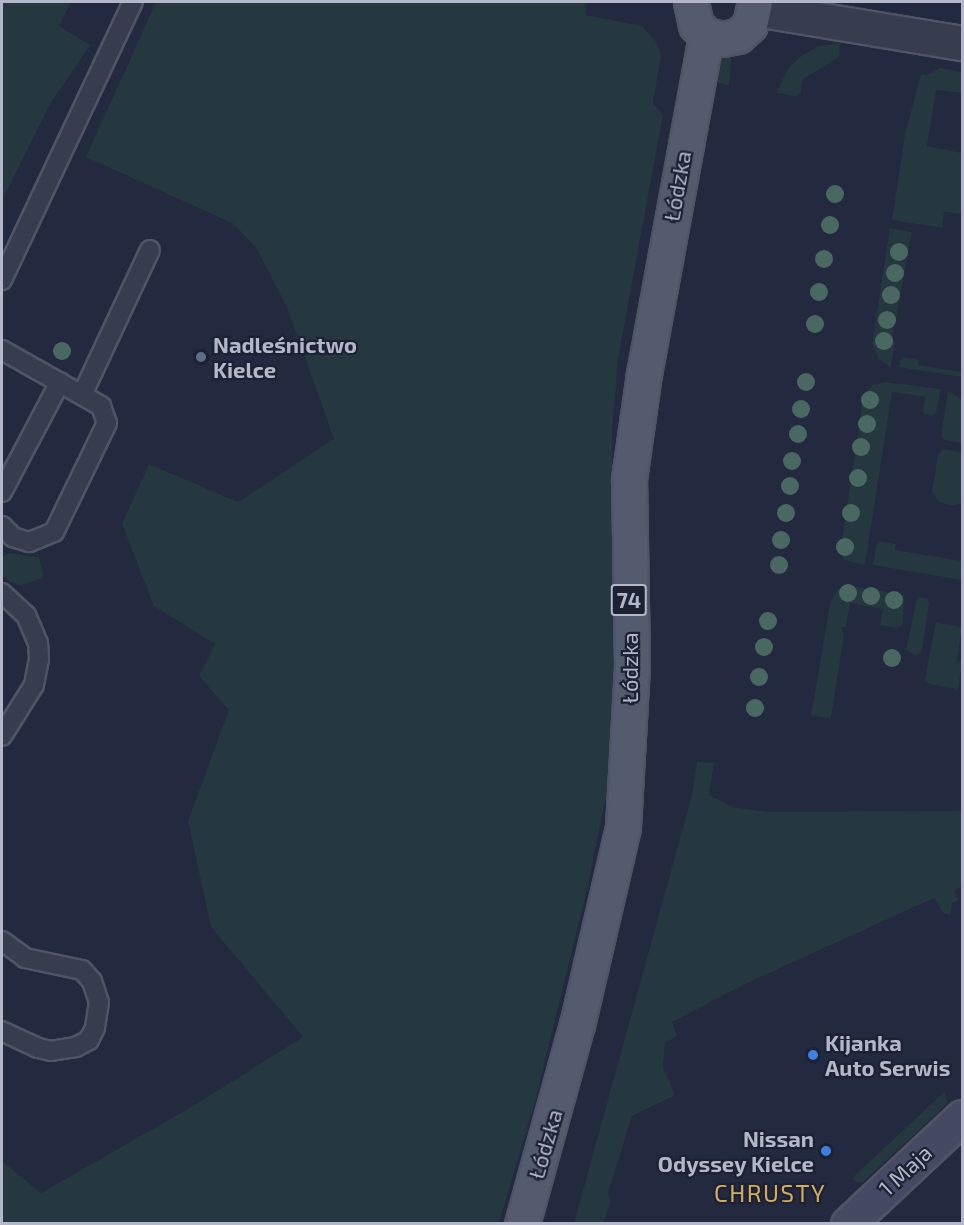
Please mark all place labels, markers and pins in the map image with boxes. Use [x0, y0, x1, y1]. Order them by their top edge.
place label: Nadleśnictwo Kielce [213, 331, 357, 382]
marker: Nadleśnictwo Kielce [194, 350, 208, 364]
place label: Kijanka Auto Serwis [825, 1029, 950, 1080]
marker: Kijanka Auto Serwis [806, 1048, 820, 1062]
place label: Nissan Odyssey Kielce [657, 1125, 814, 1176]
marker: Nissan Odyssey Kielce [819, 1144, 833, 1158]

